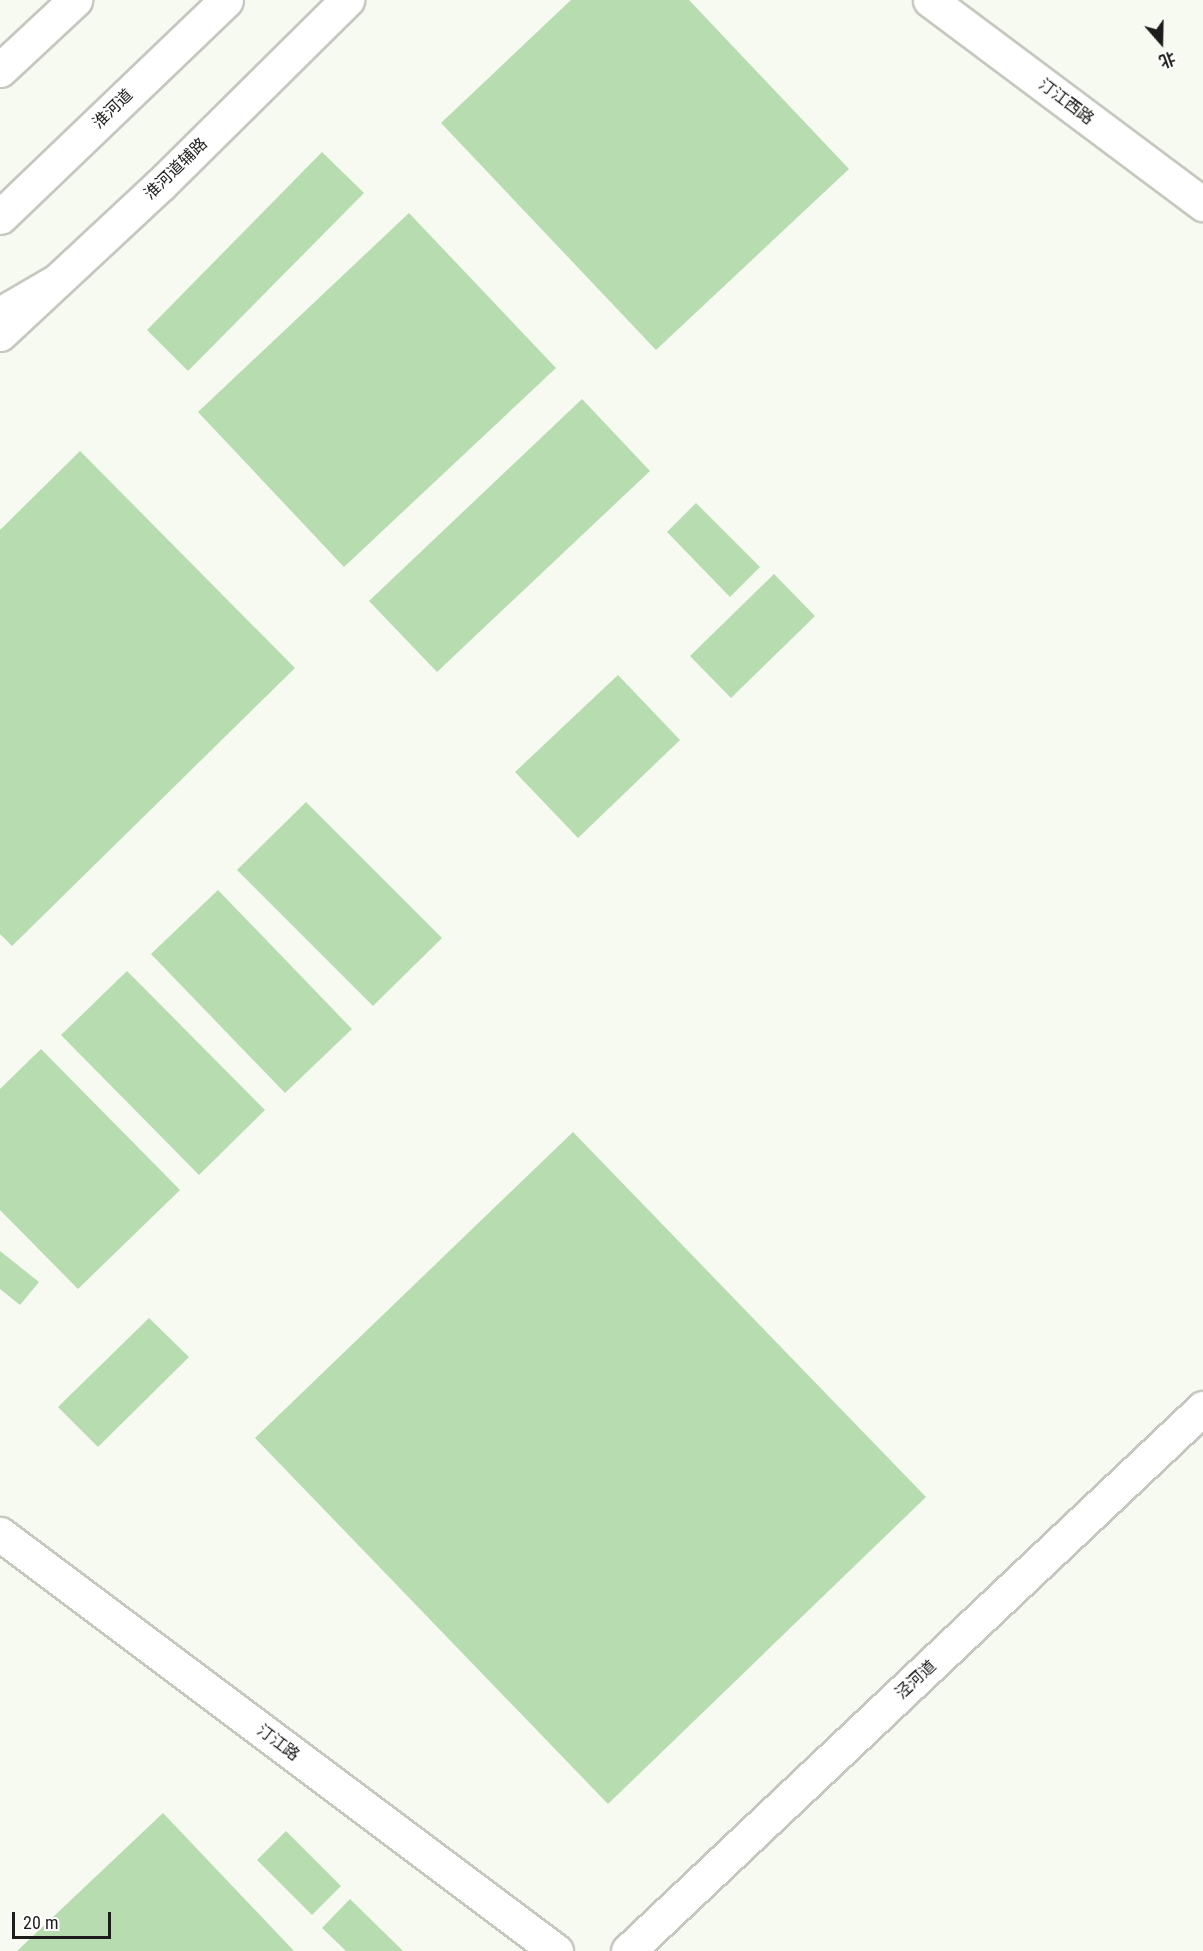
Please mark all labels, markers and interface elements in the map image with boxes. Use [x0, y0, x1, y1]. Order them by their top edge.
north arrow [1131, 12, 1191, 72]
text: 北 [1157, 48, 1178, 71]
street label: 汀江西路 [1035, 75, 1097, 129]
street label: 淮河道 [89, 85, 137, 133]
street label: 淮河道辅路 [141, 134, 211, 204]
street label: 泾河道 [892, 1657, 940, 1703]
street label: 汀江路 [253, 1721, 303, 1765]
scale bar [15, 1900, 114, 1938]
text: 20 m [23, 1912, 58, 1933]

